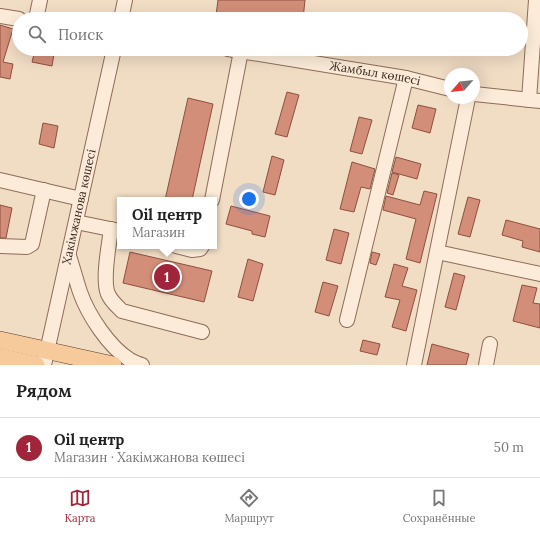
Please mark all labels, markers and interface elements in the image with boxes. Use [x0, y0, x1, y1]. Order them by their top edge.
search box [12, 12, 528, 56]
icon: search [26, 23, 48, 45]
text: Поиск [58, 25, 103, 44]
street label: Жамбыл көшесі [329, 58, 422, 88]
north arrow [444, 68, 480, 104]
street label: Хакімжанова көшесі [58, 148, 99, 266]
your location [239, 189, 259, 209]
popup [117, 197, 217, 249]
text: Oil центр [132, 205, 202, 224]
text: Магазин [132, 224, 185, 241]
pin: 1 [154, 262, 180, 292]
text: Рядом [16, 380, 72, 402]
text: Oil центр [54, 430, 124, 449]
text: 1 [26, 439, 32, 456]
text: 50 m [494, 439, 524, 456]
text: Магазин · Хакімжанова көшесі [54, 449, 245, 466]
tab: Карта [65, 487, 95, 525]
tab: Маршрут [224, 487, 274, 525]
tab: Сохранённые [403, 487, 475, 525]

